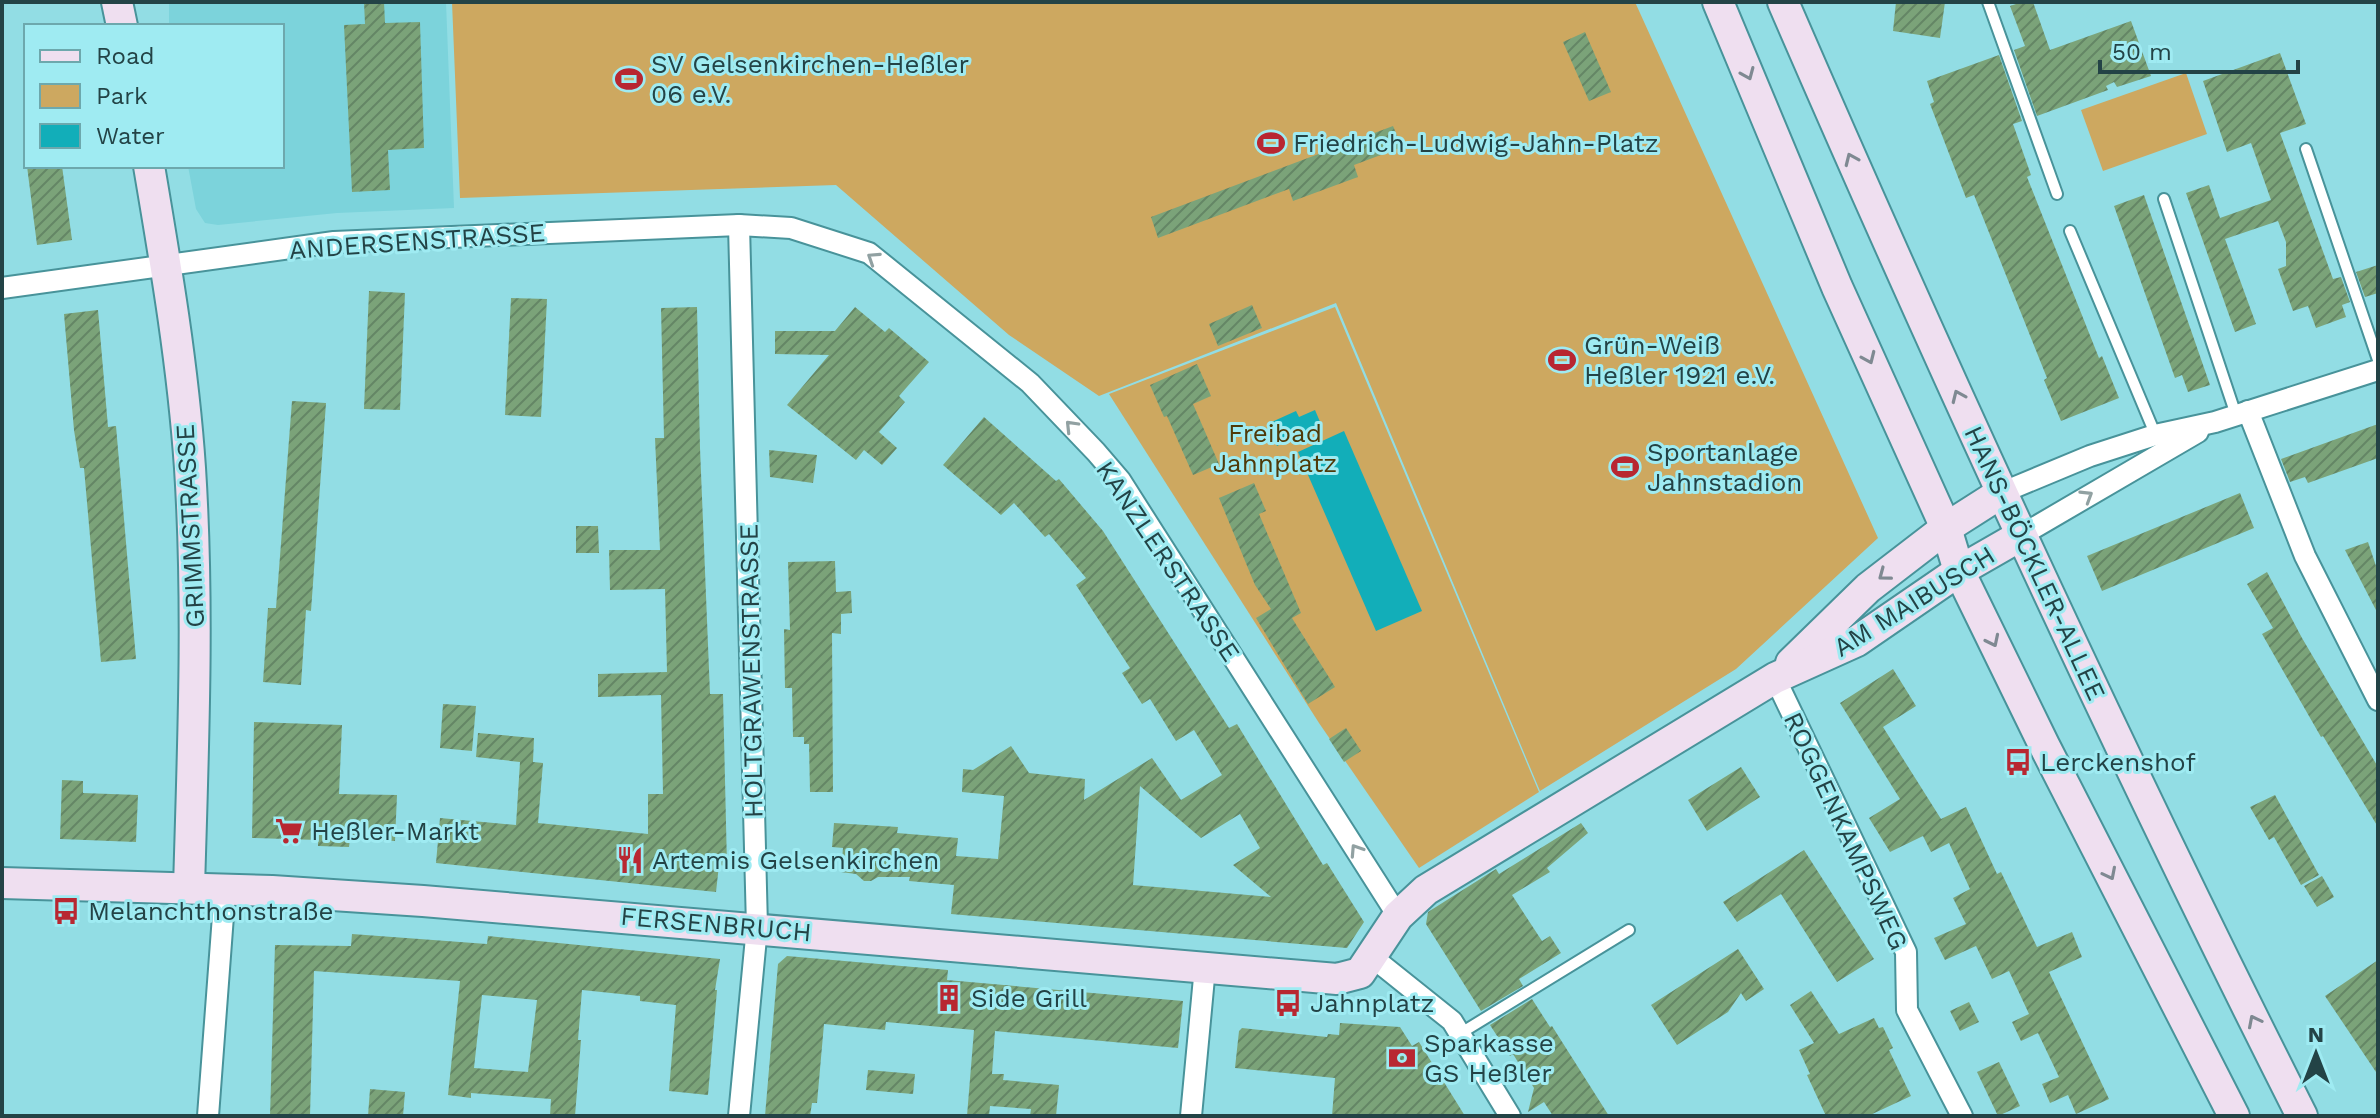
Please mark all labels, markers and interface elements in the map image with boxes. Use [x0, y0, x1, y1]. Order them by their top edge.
legend [24, 24, 284, 168]
scale bar [2100, 24, 2298, 74]
text: 50 m [2112, 38, 2172, 66]
text: Road [96, 42, 155, 70]
place label: SV Gelsenkirchen-Heßler 06 e.V. [651, 49, 969, 109]
sports icon: SV Gelsenkirchen-Heßler 06 e.V. [614, 64, 644, 94]
one-way arrow [1738, 66, 1754, 80]
text: Park [96, 82, 148, 110]
text: Water [96, 122, 165, 150]
sports icon: Friedrich-Ludwig-Jahn-Platz [1256, 128, 1286, 158]
place label: Friedrich-Ludwig-Jahn-Platz [1293, 128, 1659, 158]
one-way arrow [1845, 153, 1861, 167]
street label: ANDERSENSTRASSE [288, 217, 546, 265]
one-way arrow [867, 253, 881, 268]
place label: Grün-Weiß Heßler 1921 e.V. [1584, 330, 1775, 390]
sports icon: Grün-Weiß Heßler 1921 e.V. [1547, 345, 1577, 375]
one-way arrow [1859, 350, 1875, 364]
one-way arrow [1952, 390, 1968, 404]
park label: Freibad Jahnplatz [1213, 418, 1337, 478]
one-way arrow [1065, 421, 1080, 435]
street label: HANS-BÖCKLER-ALLEE [1958, 421, 2112, 705]
street label: GRIMMSTRASSE [170, 423, 210, 629]
place label: Sportanlage Jahnstadion [1647, 437, 1802, 497]
sports icon: Sportanlage Jahnstadion [1610, 452, 1640, 482]
street label: KANZLERSTRASSE [1090, 455, 1246, 667]
one-way arrow [2078, 491, 2093, 506]
street label: HOLTGRAWENSTRASSE [733, 524, 769, 818]
street label: AM MAIBUSCH [1828, 539, 2000, 663]
one-way arrow [1878, 566, 1893, 580]
one-way arrow [1984, 633, 2000, 647]
street label: ROGGENKAMPSWEG [1778, 707, 1914, 955]
bus stop icon: Lerckenshof [2003, 747, 2033, 777]
place label: Lerckenshof [2040, 747, 2196, 777]
supermarket icon: Heßler-Markt [274, 816, 304, 846]
place label: Heßler-Markt [311, 816, 479, 846]
one-way arrow [1350, 844, 1365, 859]
restaurant icon: Artemis Gelsenkirchen [615, 845, 645, 875]
place label: Artemis Gelsenkirchen [652, 845, 939, 875]
one-way arrow [2100, 865, 2115, 880]
bus stop icon: Melanchthonstraße [51, 896, 81, 926]
place label: Melanchthonstraße [88, 896, 334, 926]
street label: FERSENBRUCH [619, 901, 813, 947]
building icon: Side Grill [934, 983, 964, 1013]
place label: Side Grill [971, 983, 1087, 1013]
bus stop icon: Jahnplatz [1273, 988, 1303, 1018]
place label: Jahnplatz [1310, 988, 1434, 1018]
north arrow [2276, 1014, 2356, 1094]
one-way arrow [2248, 1015, 2263, 1030]
text: N [2308, 1022, 2324, 1047]
place label: Sparkasse GS Heßler [1424, 1028, 1554, 1088]
bank icon: Sparkasse GS Heßler [1387, 1043, 1417, 1073]

